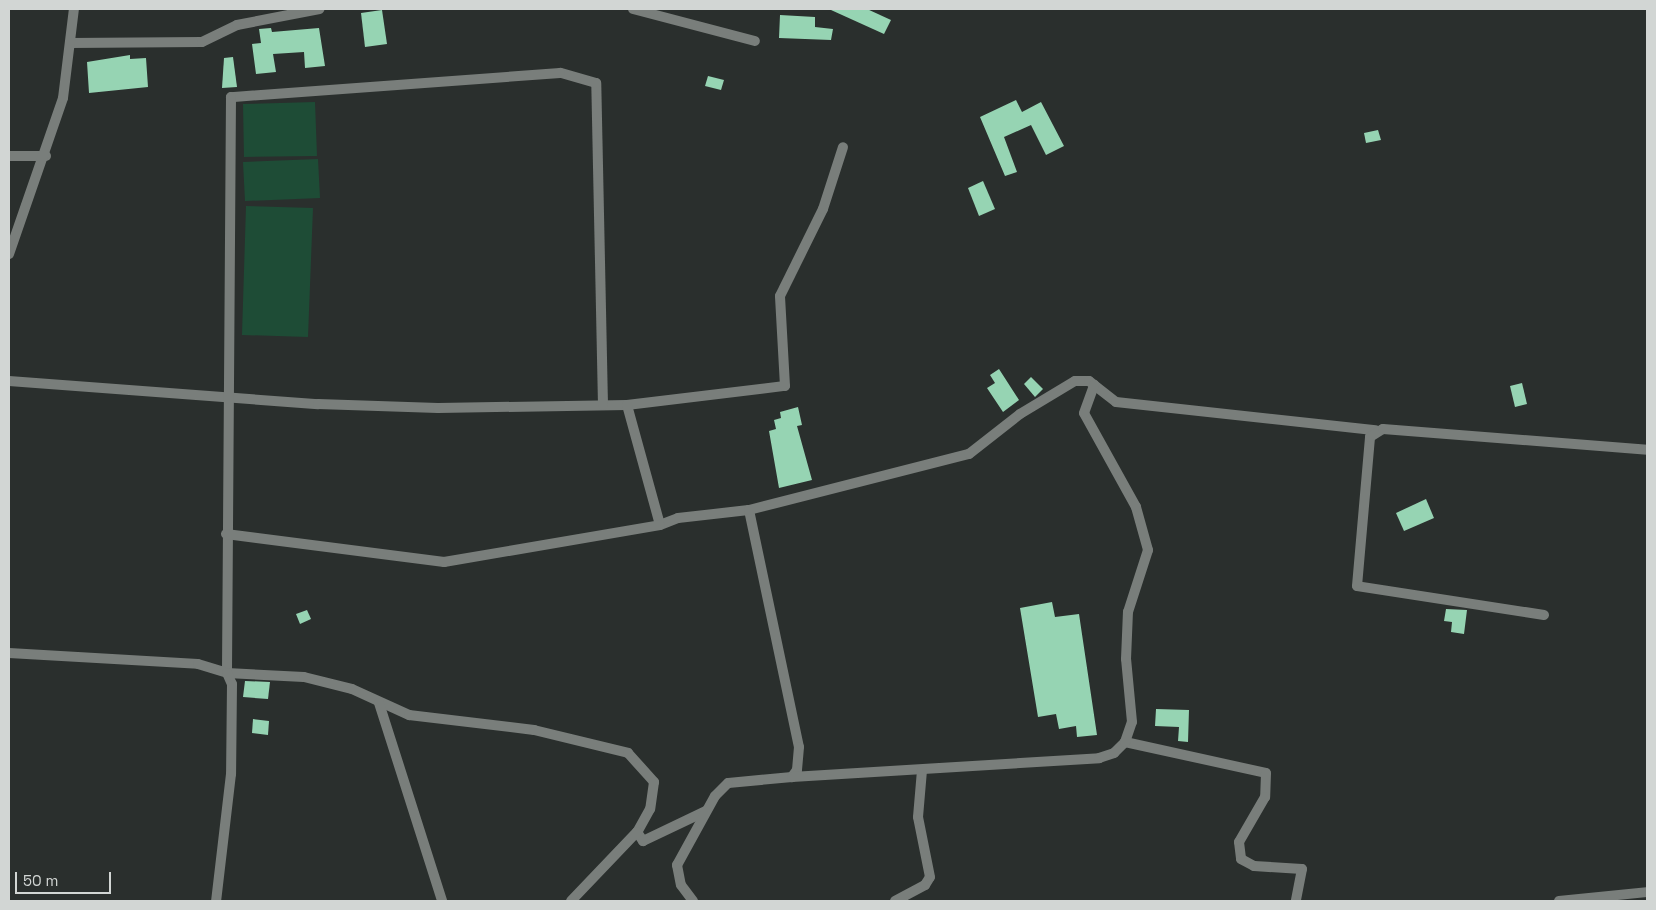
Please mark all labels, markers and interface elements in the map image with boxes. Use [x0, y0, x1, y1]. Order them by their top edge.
scale bar [18, 862, 114, 894]
text: 50 m [23, 871, 58, 890]

